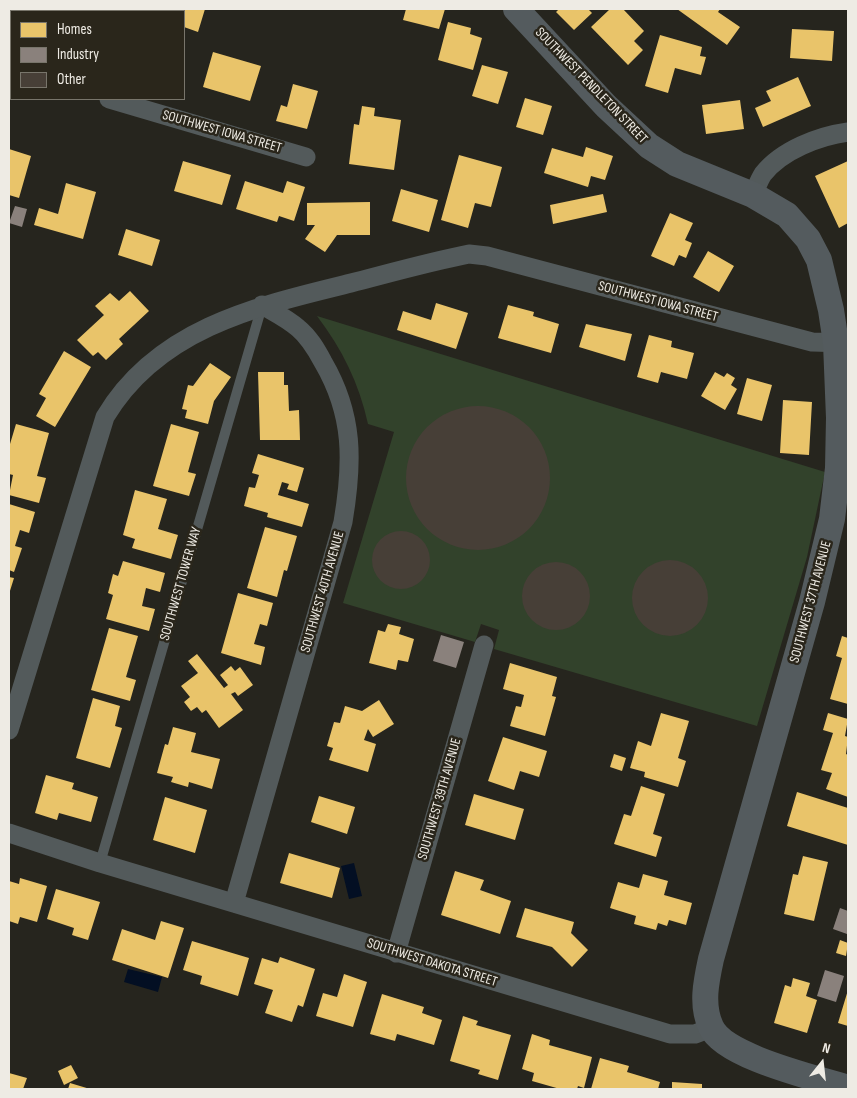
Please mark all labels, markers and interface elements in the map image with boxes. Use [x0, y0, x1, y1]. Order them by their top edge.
legend [10, 10, 185, 100]
text: Homes [57, 20, 92, 39]
street label: SOUTHWEST PENDLETON STREET [531, 24, 651, 148]
text: Industry [57, 45, 99, 64]
text: Other [57, 70, 86, 89]
street label: SOUTHWEST IOWA STREET [160, 107, 284, 157]
street label: SOUTHWEST IOWA STREET [596, 278, 720, 326]
street label: SOUTHWEST TOWER WAY [157, 525, 205, 643]
street label: SOUTHWEST 40TH AVENUE [298, 529, 348, 655]
street label: SOUTHWEST 37TH AVENUE [787, 539, 835, 665]
street label: SOUTHWEST 39TH AVENUE [415, 736, 465, 862]
street label: SOUTHWEST DAKOTA STREET [365, 935, 499, 991]
north arrow [797, 1038, 847, 1088]
text: N [820, 1039, 832, 1057]

